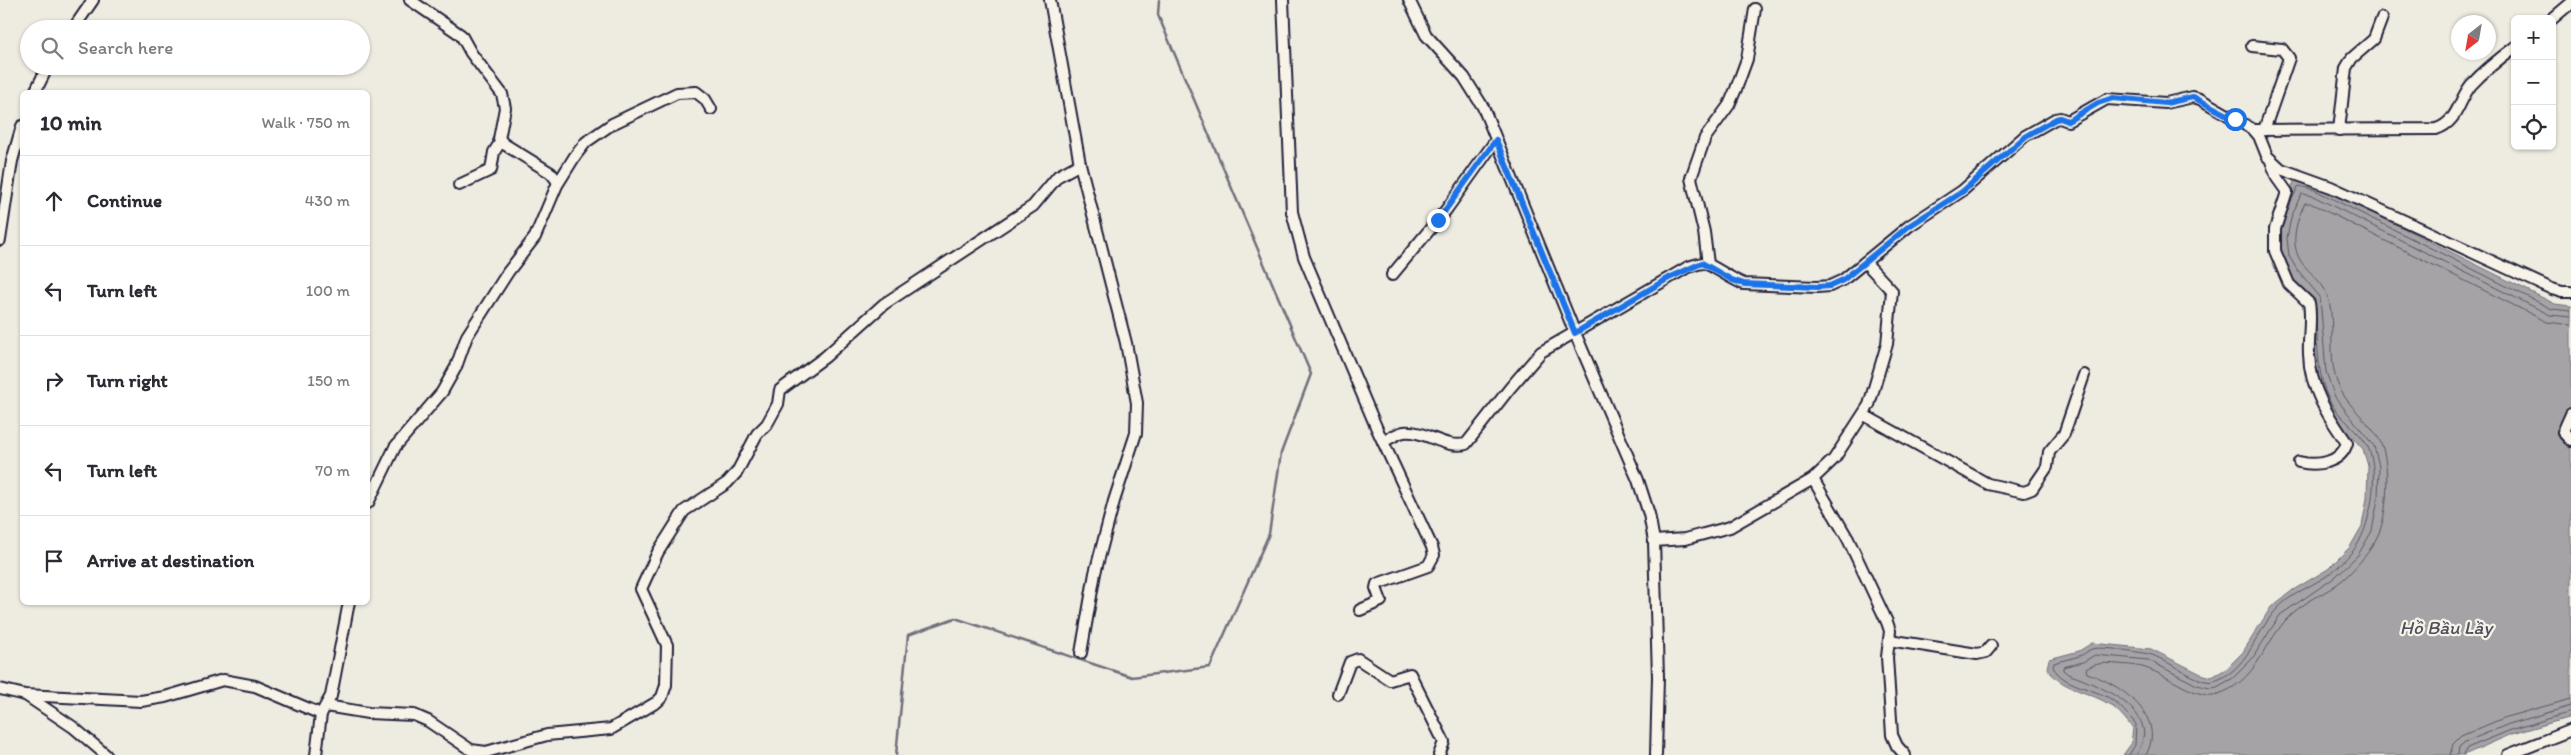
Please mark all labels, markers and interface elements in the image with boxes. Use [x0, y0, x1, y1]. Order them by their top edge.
north arrow [2451, 15, 2496, 60]
map controls [2511, 15, 2556, 150]
button: + [2511, 15, 2556, 60]
search box [20, 20, 370, 75]
icon: search [38, 34, 66, 62]
text: Search here [78, 36, 173, 59]
button: − [2511, 60, 2556, 105]
button: locate [2511, 105, 2556, 150]
route start [2224, 108, 2247, 131]
text: 10 min [40, 110, 102, 135]
text: Walk · 750 m [262, 113, 350, 132]
icon: ahead [40, 187, 68, 215]
text: Continue [87, 189, 162, 212]
text: 430 m [305, 191, 350, 210]
route end [1427, 209, 1450, 232]
icon: left [40, 277, 68, 305]
text: Turn left [87, 279, 157, 302]
text: 100 m [306, 281, 350, 300]
icon: right [40, 367, 68, 395]
text: Turn right [87, 369, 168, 392]
text: 150 m [307, 371, 350, 390]
icon: left [40, 457, 68, 485]
text: Turn left [87, 459, 157, 482]
text: 70 m [315, 461, 350, 480]
icon: arrive [40, 547, 68, 575]
text: Arrive at destination [87, 549, 254, 572]
water label: Hồ Bầu Lầy [2400, 616, 2494, 639]

